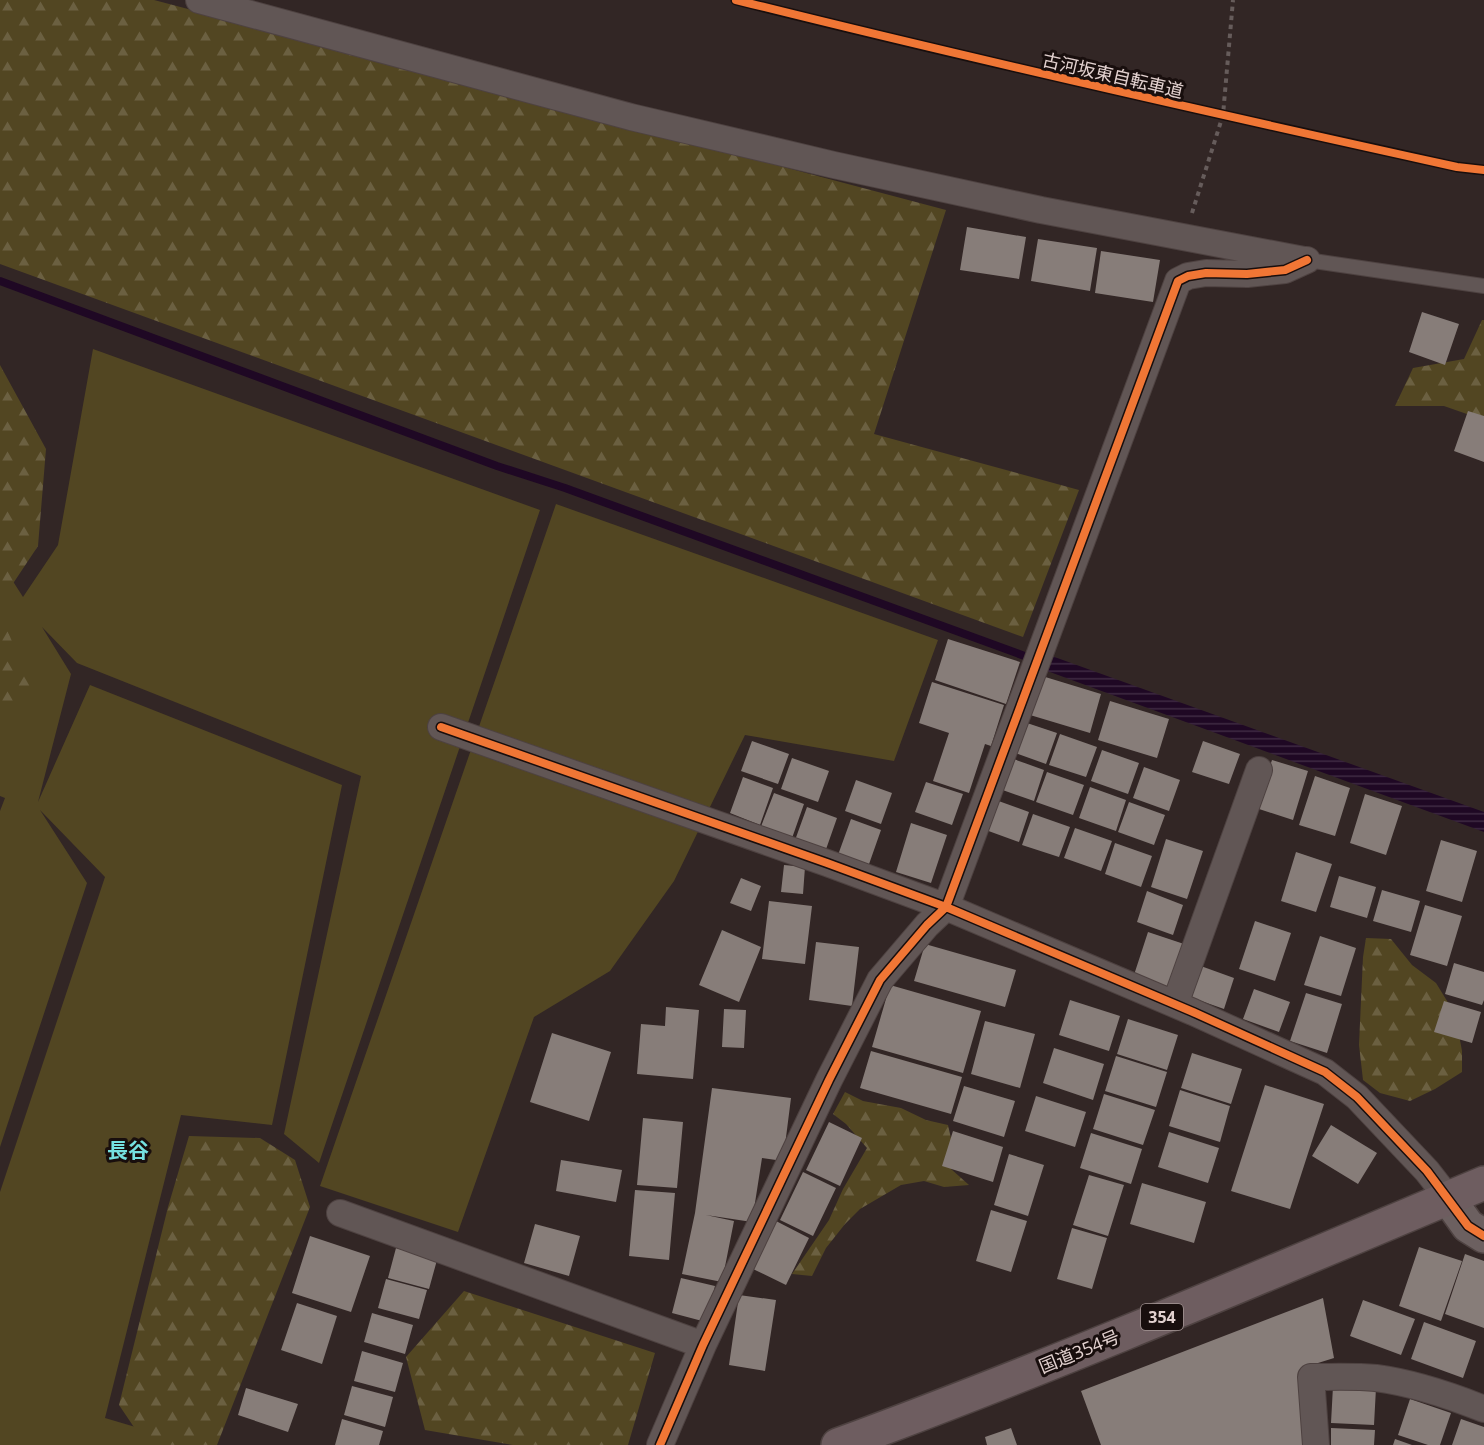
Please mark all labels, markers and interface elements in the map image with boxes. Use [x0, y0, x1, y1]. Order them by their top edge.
street label: 古河坂東自転車道 [1040, 47, 1186, 103]
district label: 長谷 [107, 1136, 149, 1164]
road number: 354 [1141, 1304, 1183, 1330]
street label: 国道354号 [1035, 1324, 1123, 1378]

